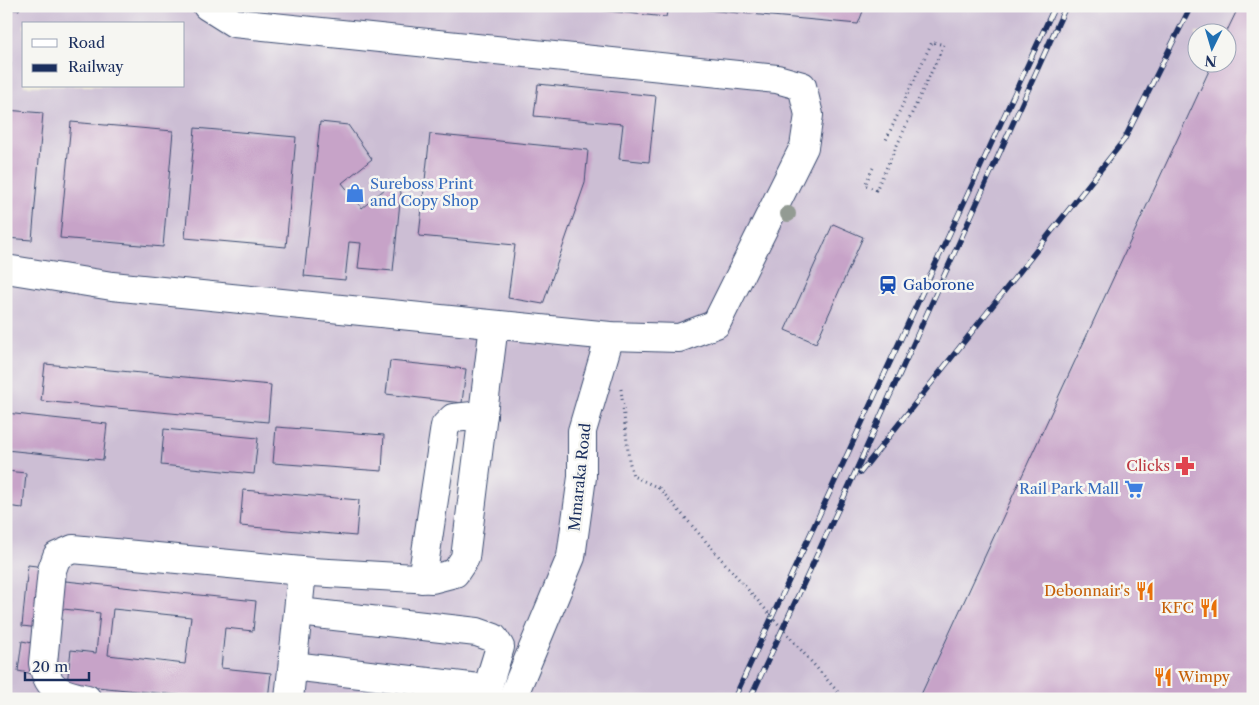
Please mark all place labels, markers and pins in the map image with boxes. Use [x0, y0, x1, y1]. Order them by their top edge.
place label: Sureboss Print and Copy Shop [370, 174, 479, 210]
shop icon: Sureboss Print and Copy Shop [344, 182, 366, 204]
station icon: Gaborone [877, 274, 899, 296]
place label: Gaborone [903, 275, 974, 294]
pharmacy icon: Clicks [1174, 455, 1196, 477]
place label: Clicks [1126, 456, 1170, 475]
supermarket icon: Rail Park Mall [1123, 478, 1145, 500]
place label: Rail Park Mall [1019, 479, 1120, 498]
restaurant icon: Debonnair's [1134, 580, 1156, 602]
place label: Debonnair's [1044, 581, 1130, 600]
restaurant icon: KFC [1198, 597, 1220, 619]
place label: KFC [1161, 598, 1194, 617]
restaurant icon: Wimpy [1152, 666, 1174, 688]
place label: Wimpy [1177, 667, 1231, 686]

